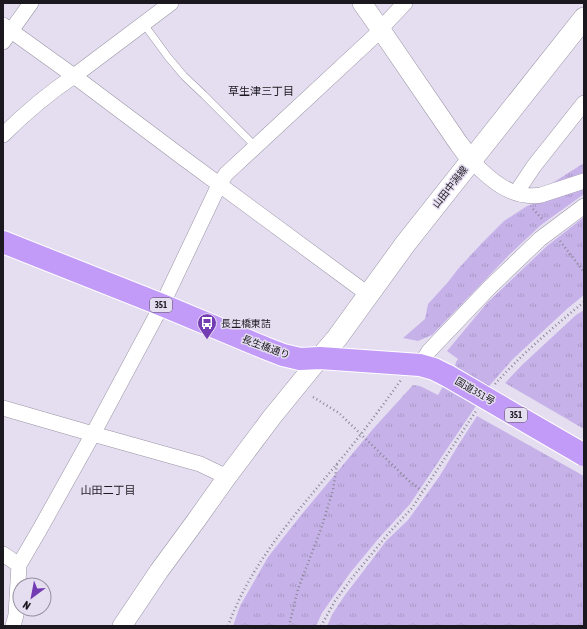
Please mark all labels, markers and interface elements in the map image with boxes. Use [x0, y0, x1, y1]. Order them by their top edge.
district label: 草生津三丁目 [228, 85, 294, 97]
street label: 山田中潟線 [430, 164, 470, 210]
road number: 351 [150, 298, 172, 312]
bus stop icon: 長生橋東詰 [196, 312, 218, 340]
place label: 長生橋東詰 [221, 318, 271, 329]
street label: 長生橋通り [241, 333, 291, 361]
street label: 国道351号 [453, 375, 497, 407]
road number: 351 [505, 408, 527, 422]
district label: 山田二丁目 [81, 484, 136, 496]
north arrow [12, 577, 52, 617]
text: N [21, 599, 33, 612]

